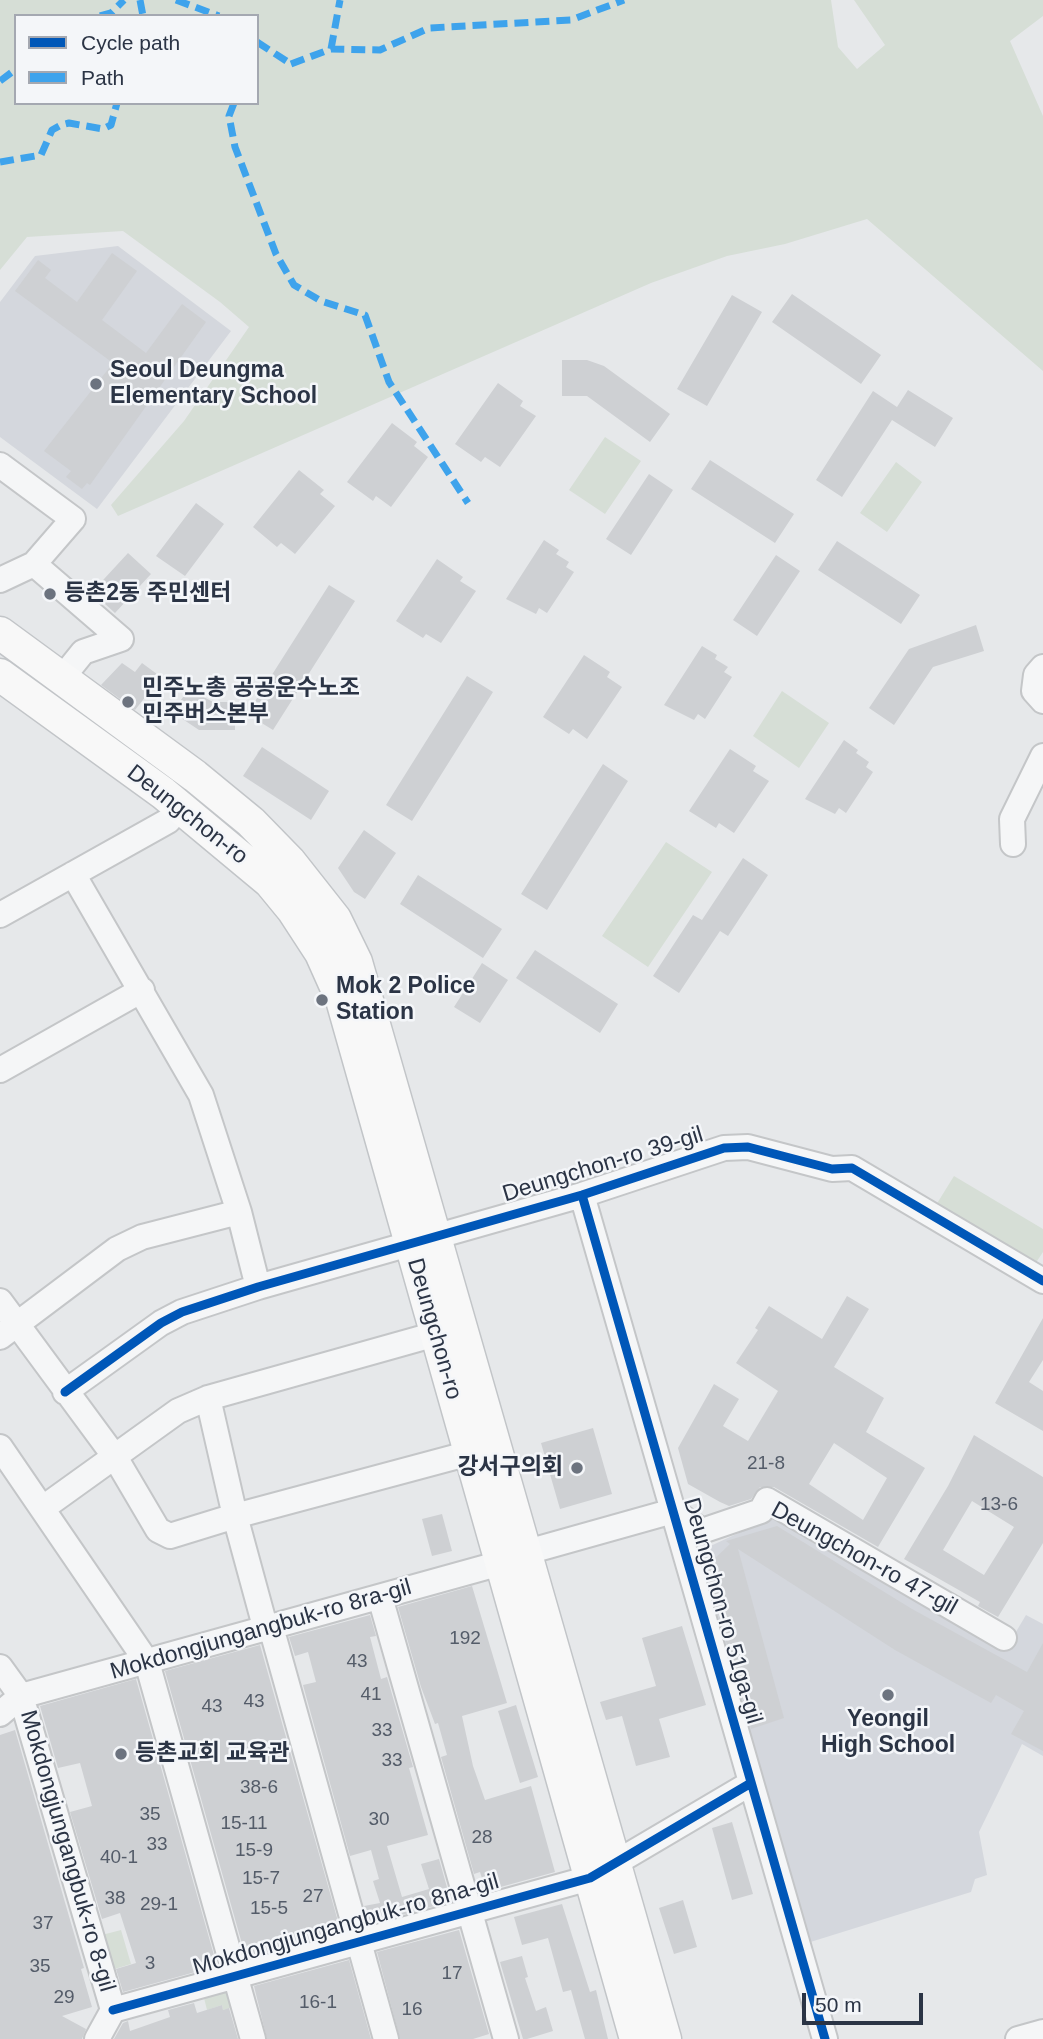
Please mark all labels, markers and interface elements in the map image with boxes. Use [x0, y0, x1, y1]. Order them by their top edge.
legend [14, 14, 259, 105]
text: Cycle path [81, 31, 180, 54]
text: Path [81, 66, 124, 89]
place label: Seoul Deungma Elementary School [110, 357, 317, 411]
marker: Seoul Deungma Elementary School [88, 376, 104, 392]
place label: 등촌2동 주민센터 [64, 580, 231, 608]
marker: 등촌2동 주민센터 [42, 586, 58, 602]
place label: 민주노총 공공운수노조 민주버스본부 [142, 675, 360, 729]
marker: 민주노총 공공운수노조 민주버스본부 [120, 694, 136, 710]
street label: Deungchon-ro [121, 759, 253, 871]
place label: Mok 2 Police Station [336, 973, 475, 1027]
marker: Mok 2 Police Station [314, 992, 330, 1008]
street label: Deungchon-ro 39-gil [499, 1121, 707, 1209]
street label: Deungchon-ro [401, 1255, 467, 1403]
house number: 21-8 [747, 1453, 785, 1475]
place label: 강서구의회 [457, 1454, 563, 1482]
marker: 강서구의회 [569, 1460, 585, 1476]
house number: 13-6 [980, 1494, 1018, 1516]
street label: Deungchon-ro 51ga-gil [676, 1495, 768, 1727]
street label: Deungchon-ro 47-gil [766, 1496, 962, 1622]
street label: Mokdongjungangbuk-ro 8ra-gil [107, 1574, 415, 1686]
house number: 192 [449, 1628, 481, 1650]
house number: 43 [346, 1651, 368, 1673]
house number: 41 [360, 1684, 382, 1706]
marker: Yeongil High School [880, 1687, 896, 1703]
house number: 43 [243, 1691, 265, 1713]
house number: 43 [201, 1696, 223, 1718]
place label: Yeongil High School [821, 1706, 955, 1760]
street label: Mokdongjungangbuk-ro 8-gil [14, 1707, 120, 1995]
house number: 33 [371, 1720, 393, 1742]
place label: 등촌교회 교육관 [135, 1740, 290, 1768]
marker: 등촌교회 교육관 [113, 1746, 129, 1762]
house number: 33 [381, 1750, 403, 1772]
house number: 38-6 [240, 1777, 278, 1799]
house number: 35 [139, 1804, 161, 1826]
house number: 30 [368, 1809, 390, 1831]
house number: 15-11 [220, 1813, 268, 1835]
house number: 28 [471, 1827, 493, 1849]
house number: 33 [146, 1834, 168, 1856]
house number: 15-9 [235, 1840, 273, 1862]
house number: 40-1 [100, 1847, 138, 1869]
street label: Mokdongjungangbuk-ro 8na-gil [190, 1868, 502, 1982]
house number: 15-7 [242, 1868, 280, 1890]
house number: 27 [302, 1886, 324, 1908]
house number: 38 [104, 1888, 126, 1910]
house number: 29-1 [140, 1894, 178, 1916]
house number: 15-5 [250, 1898, 288, 1920]
house number: 37 [32, 1913, 54, 1935]
house number: 3 [145, 1953, 155, 1975]
house number: 35 [29, 1956, 51, 1978]
house number: 17 [441, 1963, 463, 1985]
scale bar [805, 1980, 926, 2024]
house number: 29 [53, 1987, 75, 2009]
house number: 16-1 [299, 1992, 337, 2014]
text: 50 m [815, 1993, 862, 2016]
house number: 16 [401, 1999, 423, 2021]

